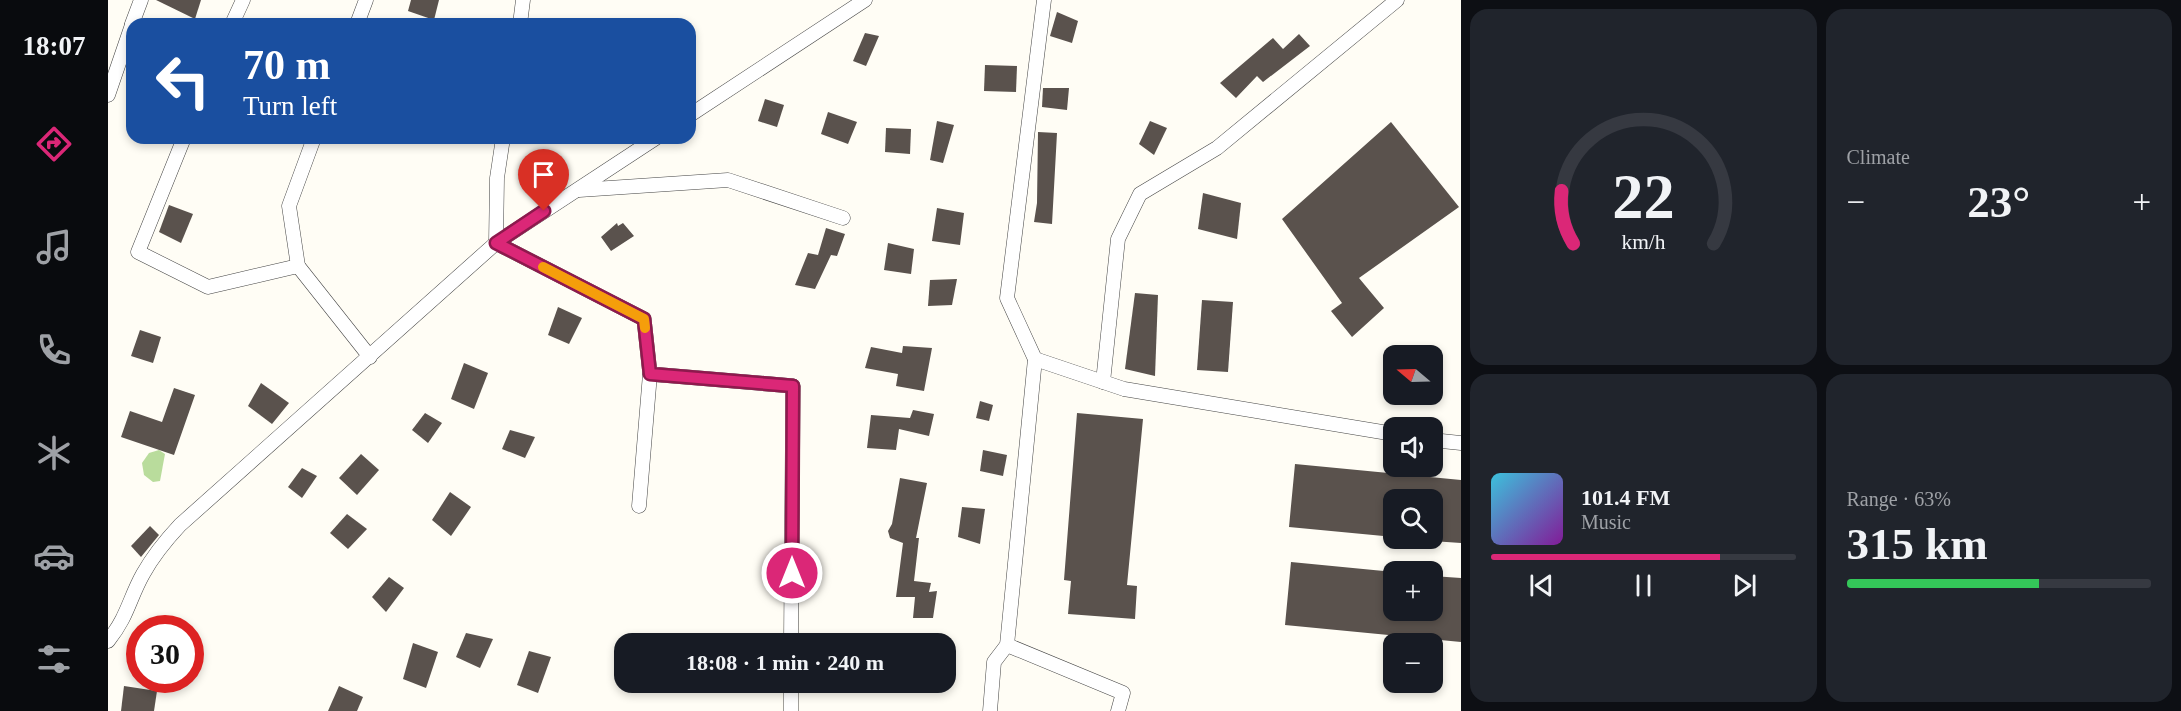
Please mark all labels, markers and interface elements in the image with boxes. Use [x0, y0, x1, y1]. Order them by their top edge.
text: 18:07 [23, 31, 86, 61]
icon: left [144, 42, 222, 120]
text: 70 m [243, 42, 331, 88]
text: Turn left [243, 91, 337, 121]
icon: directions [33, 123, 75, 165]
text: Climate [1847, 146, 1910, 168]
pin [518, 149, 569, 211]
icon: arrive [527, 158, 560, 191]
text: 22 [1612, 162, 1674, 231]
text: 23° [1967, 177, 2030, 227]
text: − [1847, 184, 1865, 220]
text: + [2132, 184, 2151, 220]
icon: music [33, 226, 75, 268]
text: km/h [1621, 230, 1666, 254]
icon: phone [33, 329, 75, 371]
north arrow [1383, 345, 1443, 405]
map controls [1383, 345, 1443, 693]
button: sound [1383, 417, 1443, 477]
icon: climate [33, 432, 75, 474]
text: 101.4 FM [1581, 485, 1670, 510]
text: Range · 63% [1847, 488, 1951, 510]
button: search [1383, 489, 1443, 549]
text: Music [1581, 511, 1631, 533]
text: 315 km [1847, 519, 1988, 569]
icon: car [33, 535, 75, 577]
position arrow [760, 541, 824, 605]
button: + [1383, 561, 1443, 621]
icon: previous [1525, 569, 1558, 602]
icon: pause [1627, 569, 1660, 602]
icon: next [1728, 569, 1761, 602]
speed limit sign: 30 [126, 615, 204, 693]
button: − [1383, 633, 1443, 693]
icon: filters [33, 638, 75, 680]
text: 18:08 · 1 min · 240 m [686, 650, 884, 675]

